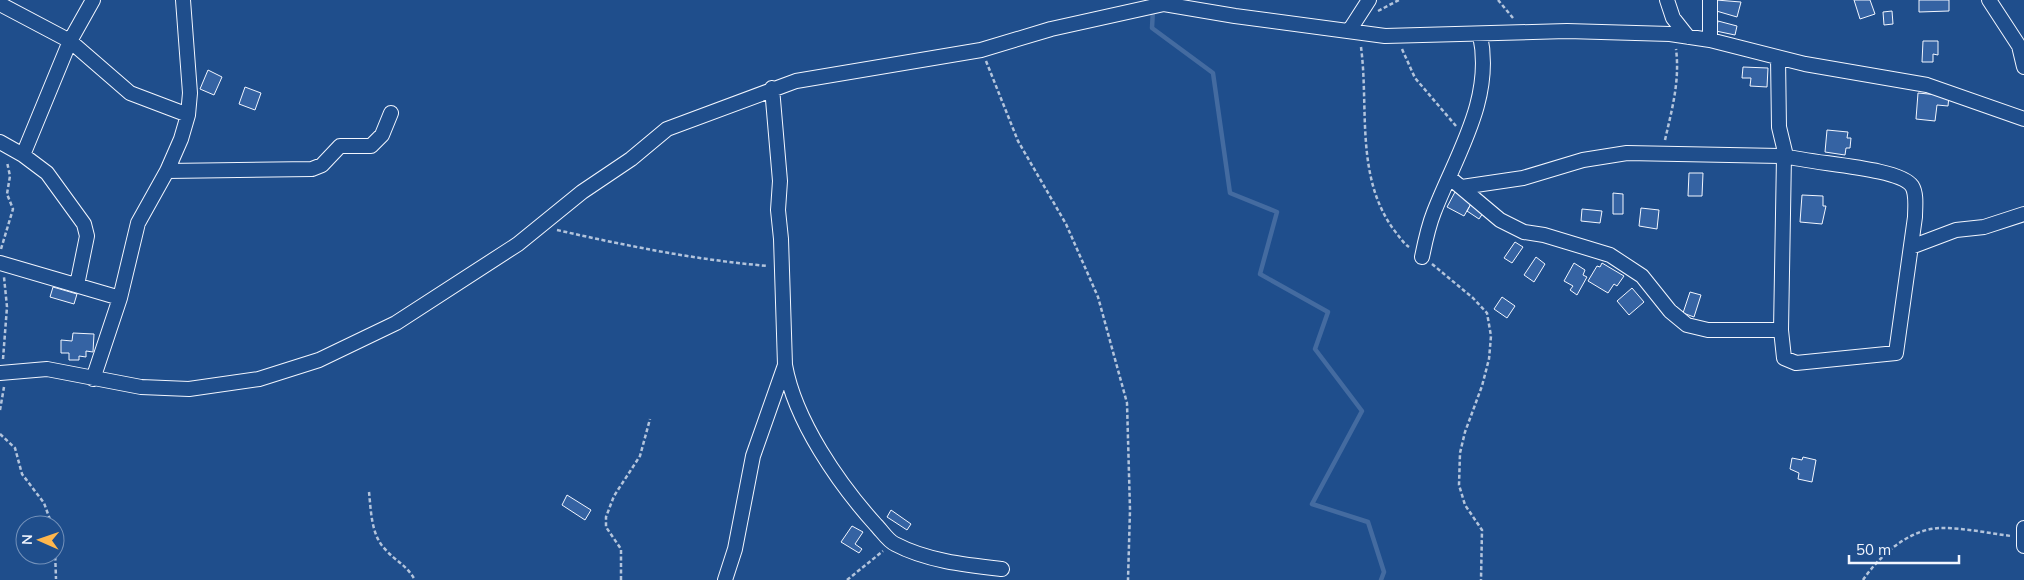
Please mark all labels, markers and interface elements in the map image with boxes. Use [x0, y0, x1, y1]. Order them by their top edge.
north arrow [15, 515, 65, 565]
scale bar [1849, 532, 1959, 564]
text: N [18, 534, 36, 545]
text: 50 m [1856, 540, 1891, 559]

